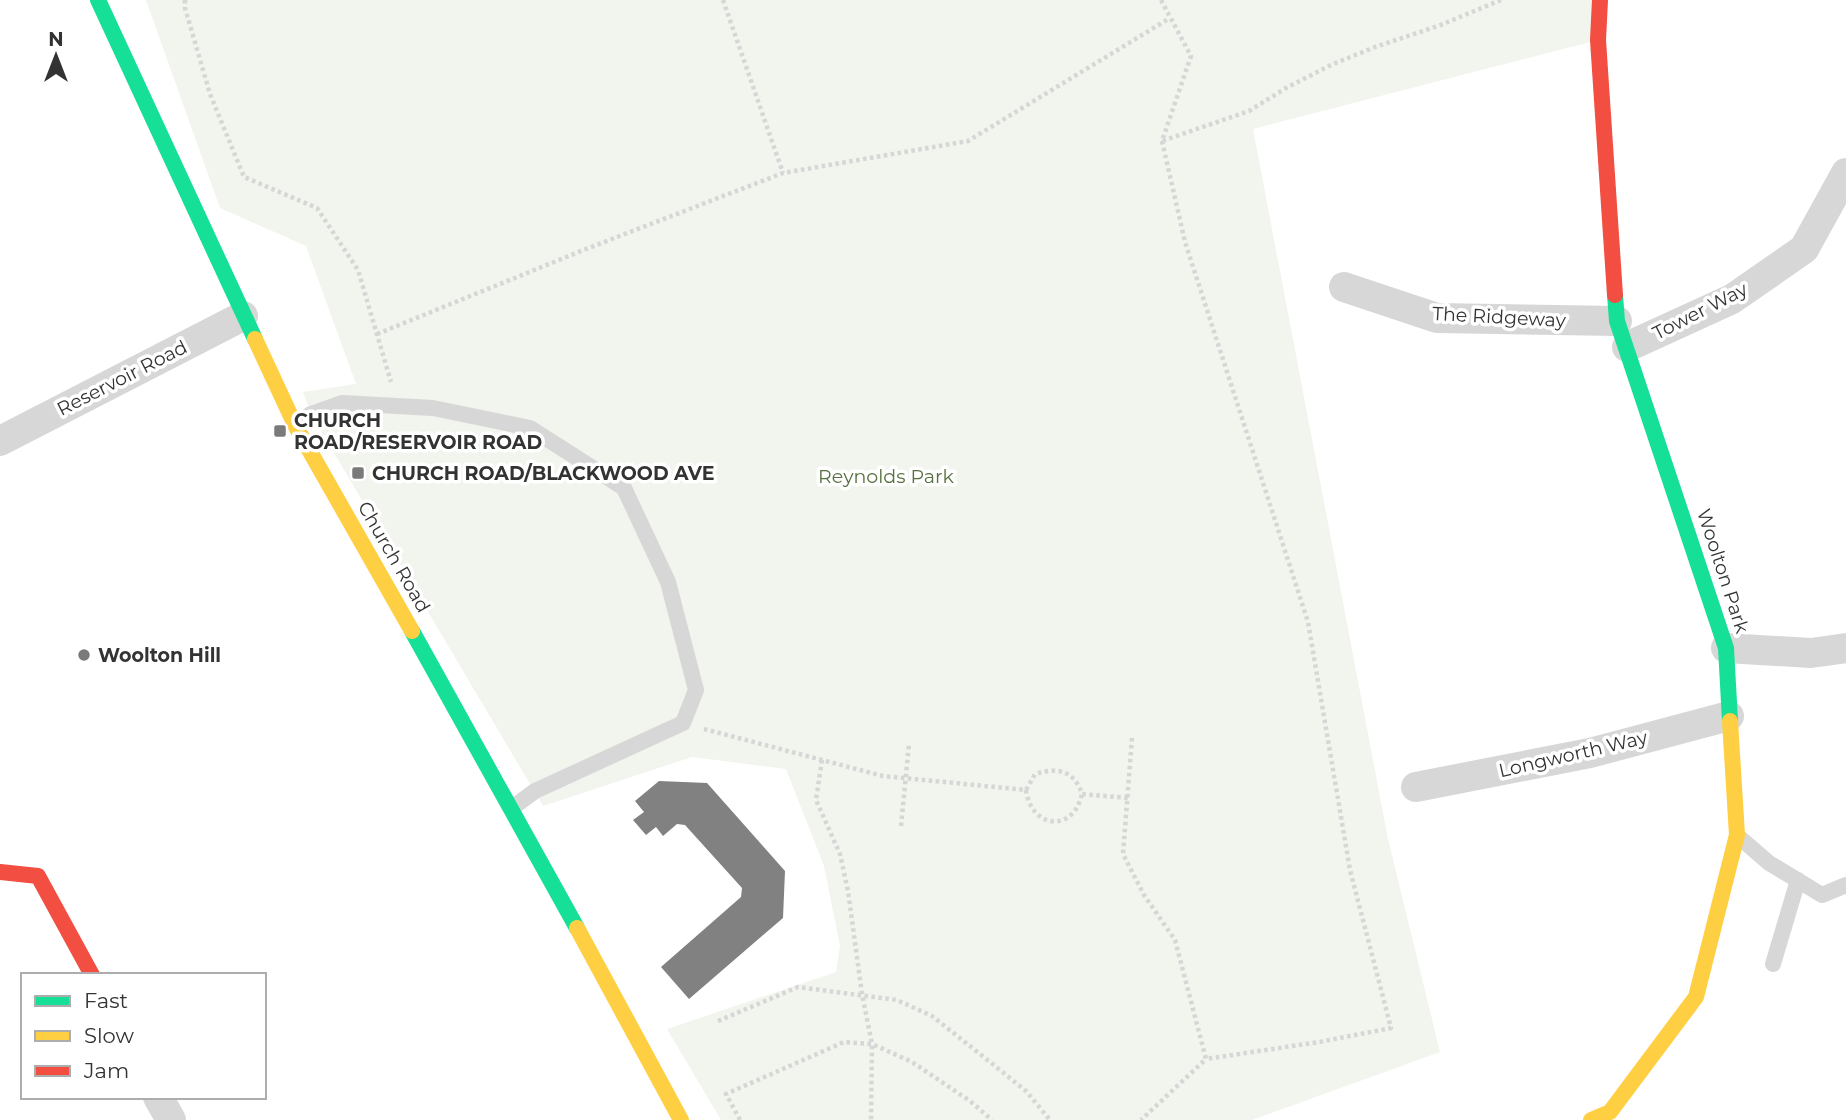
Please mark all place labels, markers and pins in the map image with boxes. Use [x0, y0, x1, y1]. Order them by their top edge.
place label: CHURCH ROAD/RESERVOIR ROAD [294, 409, 542, 454]
marker: CHURCH ROAD/RESERVOIR ROAD [272, 423, 288, 439]
place label: CHURCH ROAD/BLACKWOOD AVE [372, 462, 714, 485]
marker: CHURCH ROAD/BLACKWOOD AVE [350, 465, 366, 481]
place label: Woolton Hill [98, 644, 221, 667]
marker: Woolton Hill [76, 647, 92, 663]

